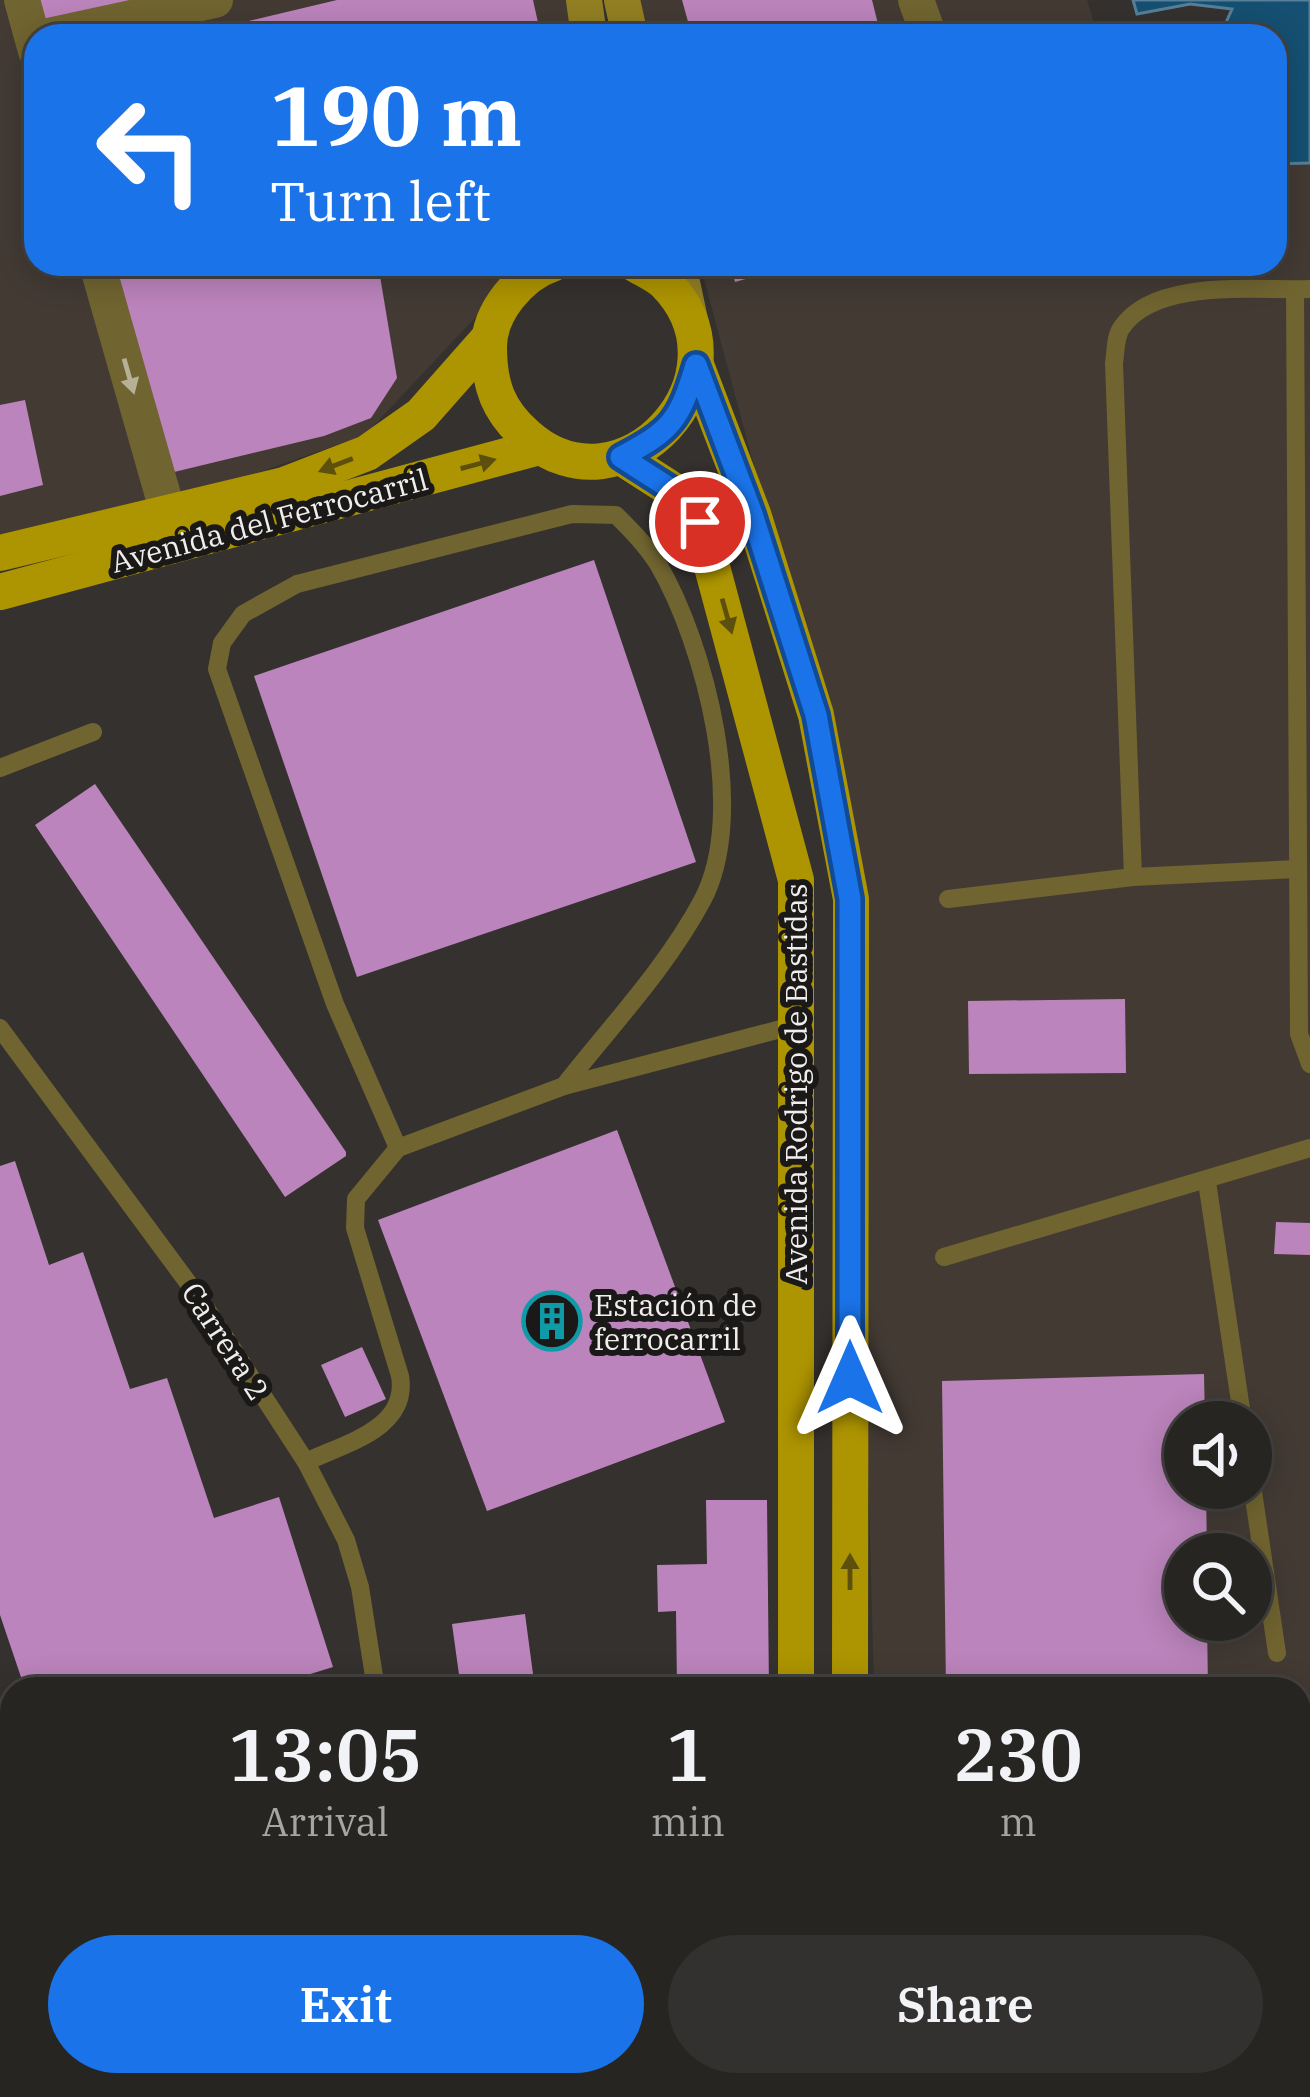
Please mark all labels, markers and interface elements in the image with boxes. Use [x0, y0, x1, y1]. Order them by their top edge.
text: 190 m [270, 60, 522, 169]
icon: left [72, 72, 228, 228]
text: Turn left [270, 166, 491, 236]
one-way arrow [121, 359, 139, 395]
one-way arrow [460, 453, 497, 472]
one-way arrow [318, 456, 354, 475]
street label: Avenida del Ferrocarril [106, 459, 432, 581]
pin [649, 471, 751, 573]
icon: arrive [667, 489, 733, 555]
one-way arrow [719, 598, 737, 634]
street label: Avenida Rodrigo de Bastidas [776, 883, 815, 1285]
street label: Carrera 2 [173, 1275, 279, 1407]
place label: Estación de ferrocarril [594, 1285, 757, 1358]
building icon: Estación de ferrocarril [521, 1290, 583, 1352]
position arrow [787, 1315, 913, 1441]
map controls [1164, 1401, 1272, 1641]
button: sound [1164, 1401, 1272, 1509]
button: search [1164, 1533, 1272, 1641]
one-way arrow [840, 1552, 860, 1590]
text: 13:05 [228, 1707, 422, 1801]
text: 1 [666, 1707, 709, 1801]
text: 230 [953, 1707, 1083, 1801]
text: Arrival [262, 1796, 389, 1847]
text: min [651, 1796, 725, 1847]
text: m [999, 1796, 1037, 1847]
button: Exit [48, 1935, 644, 2073]
button: Share [668, 1935, 1263, 2073]

